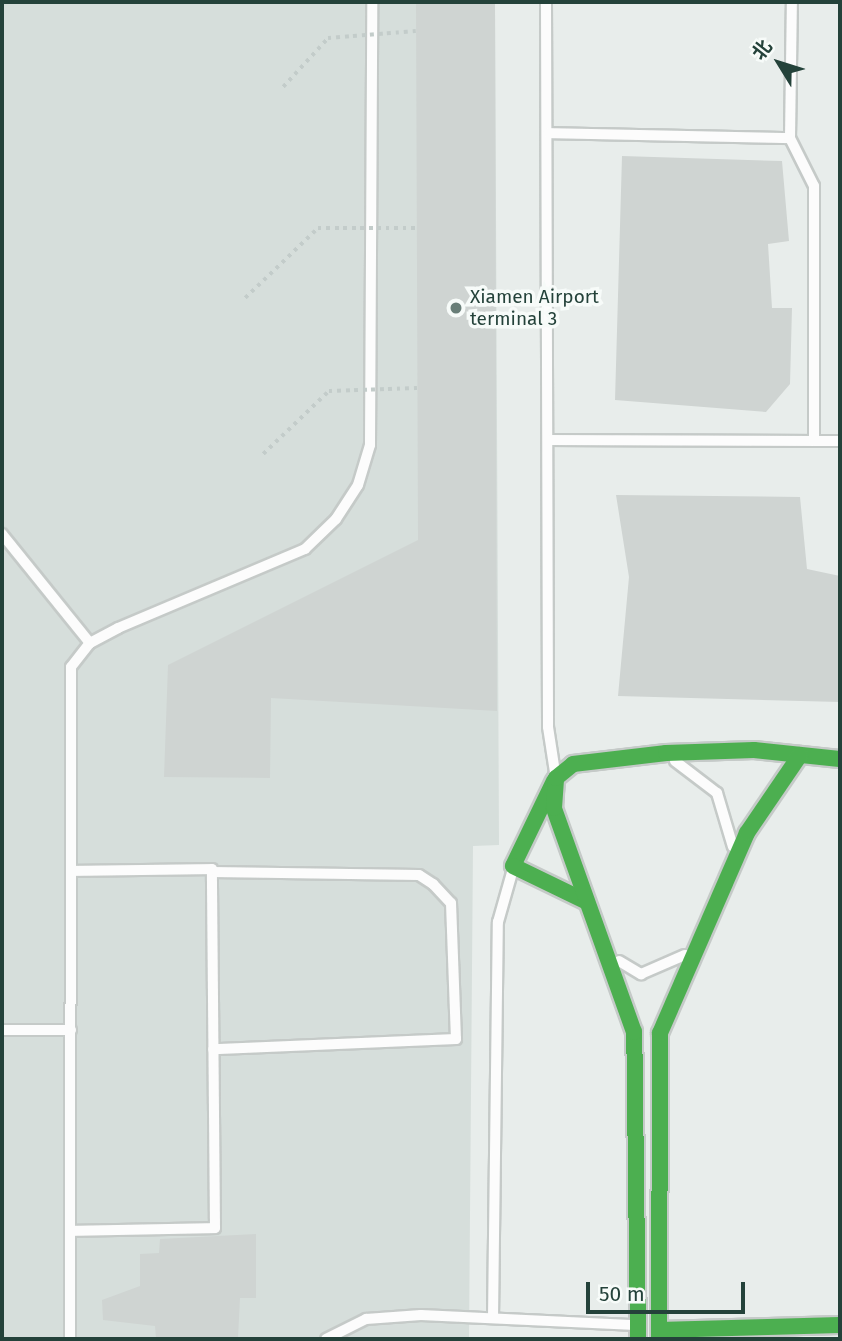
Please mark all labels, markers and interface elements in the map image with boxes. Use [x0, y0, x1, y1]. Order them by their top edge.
north arrow [744, 28, 814, 98]
text: 北 [747, 35, 777, 64]
place label: Xiamen Airport terminal 3 [470, 286, 599, 330]
marker: Xiamen Airport terminal 3 [448, 300, 464, 316]
scale bar [590, 1268, 749, 1312]
text: 50 m [599, 1281, 645, 1307]

